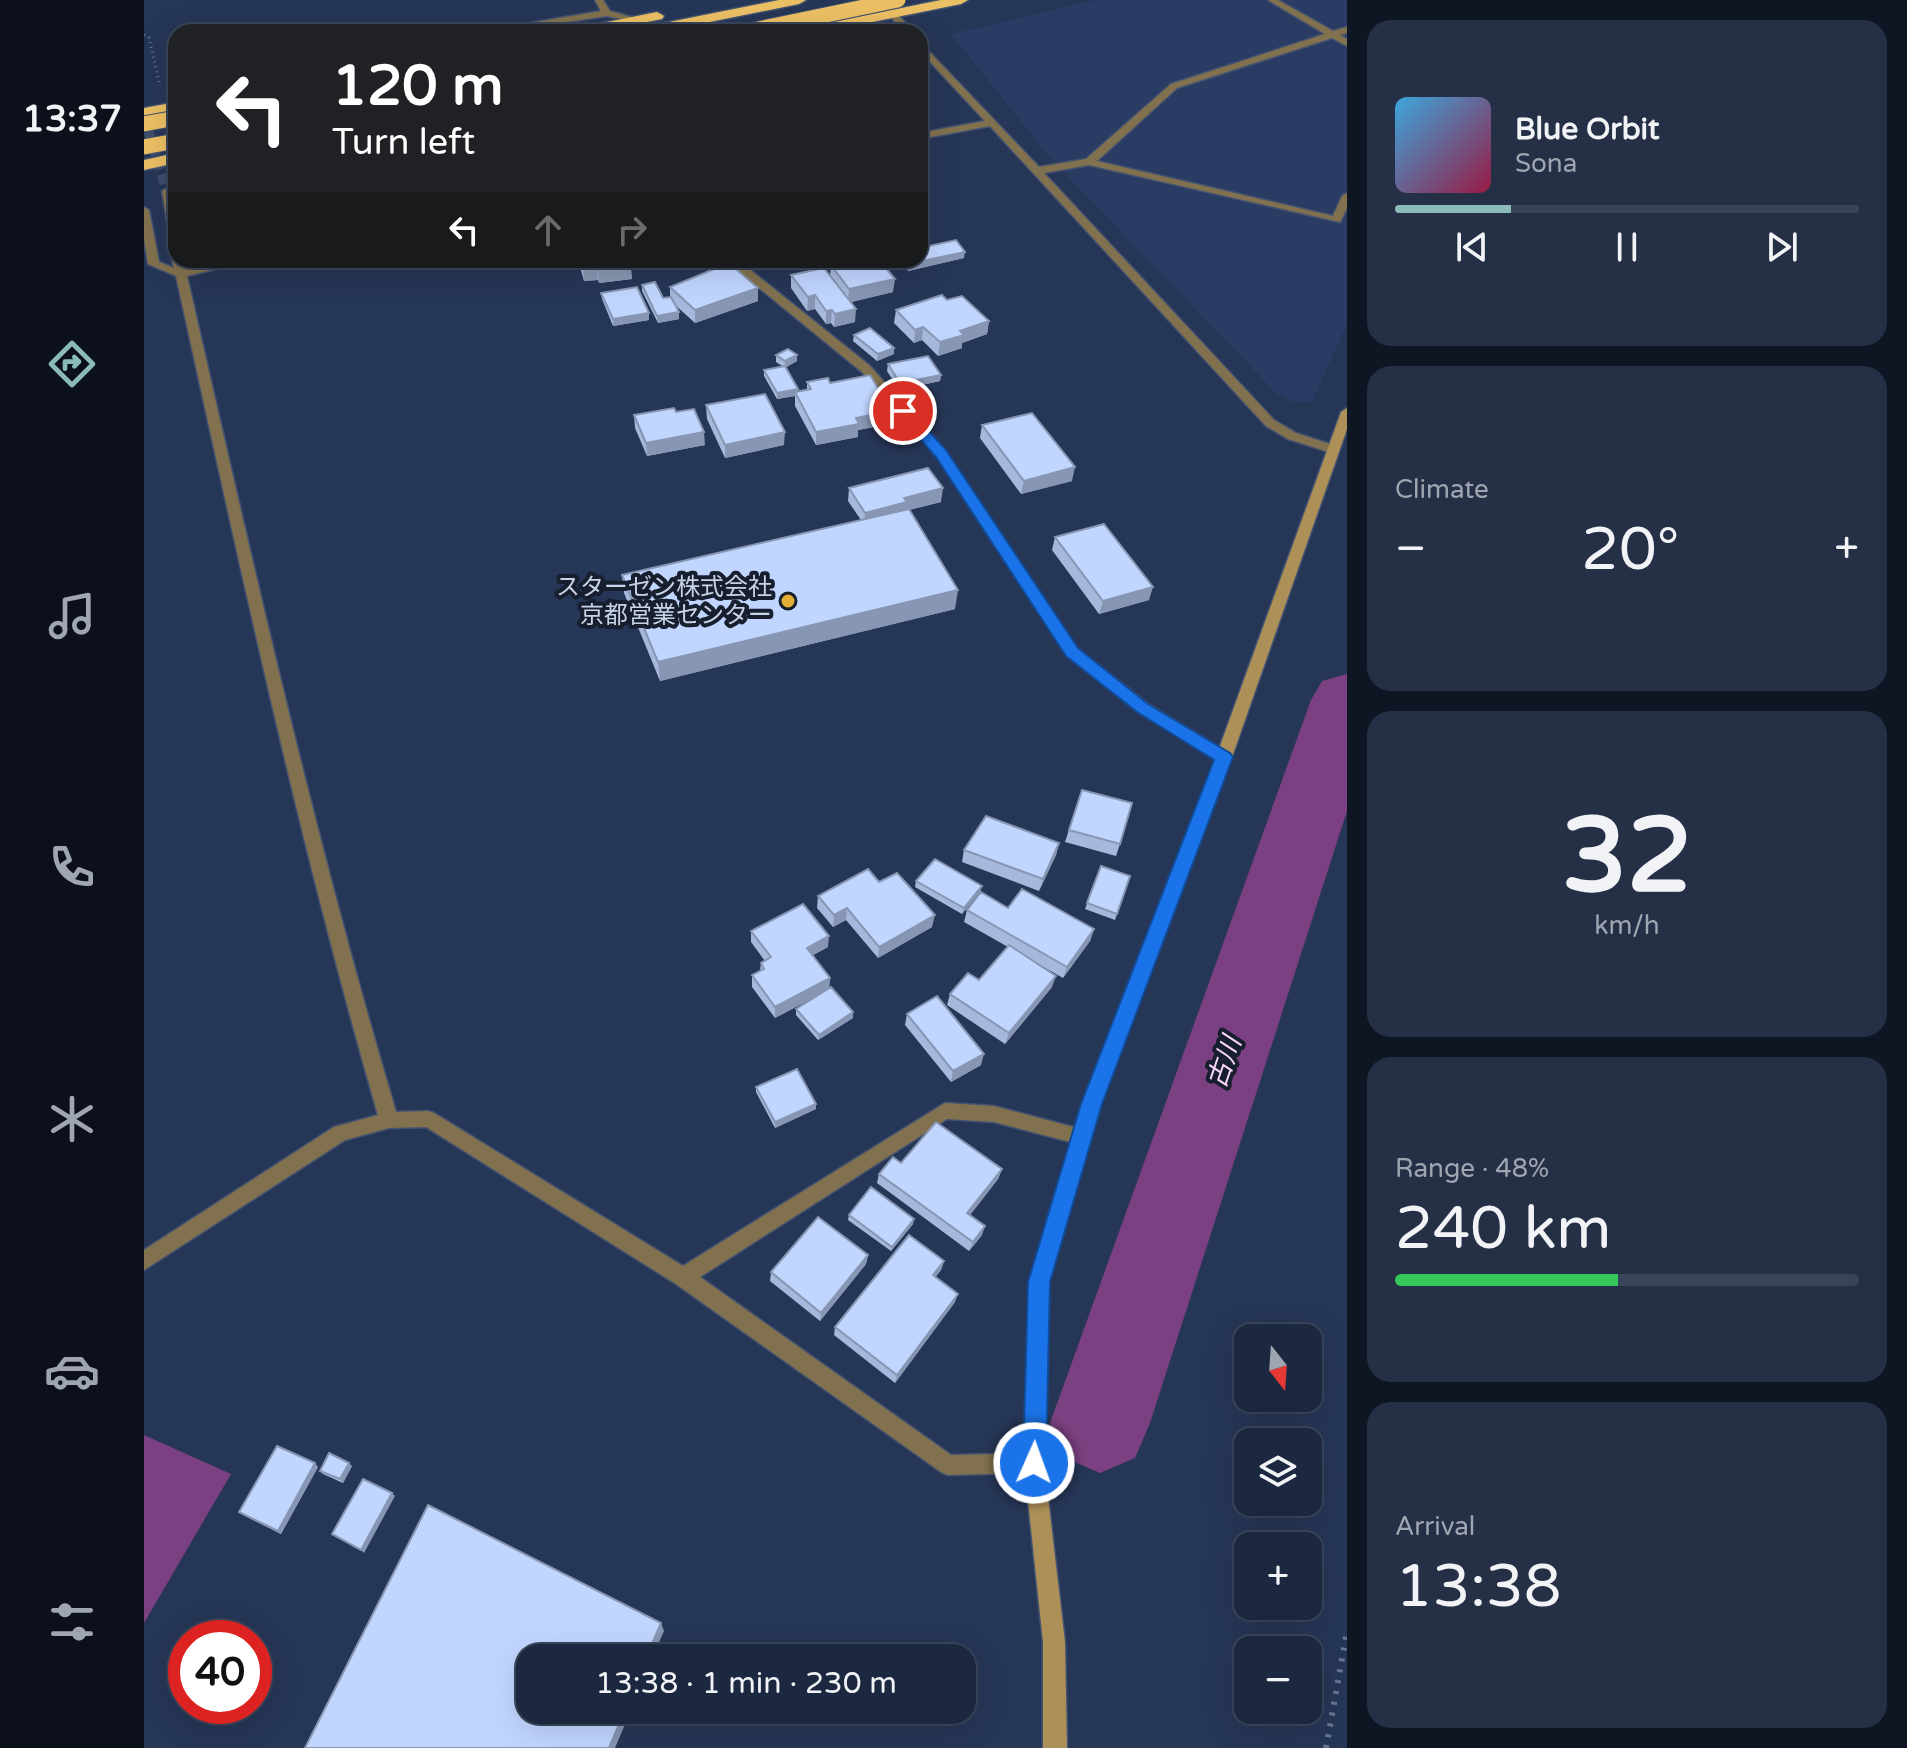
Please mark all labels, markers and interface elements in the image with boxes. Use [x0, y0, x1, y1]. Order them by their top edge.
text: 120 m [332, 53, 503, 120]
icon: left [200, 56, 304, 160]
text: 13:37 [22, 98, 122, 141]
text: Blue Orbit [1515, 111, 1660, 148]
text: Turn left [332, 121, 475, 164]
text: Sona [1515, 148, 1577, 179]
icon: left [442, 208, 486, 252]
icon: ahead [526, 208, 570, 252]
icon: right [610, 208, 654, 252]
icon: previous [1450, 225, 1494, 269]
icon: pause [1605, 225, 1649, 269]
icon: next [1760, 225, 1804, 269]
icon: directions [44, 336, 100, 392]
pin [869, 377, 937, 445]
icon: arrive [881, 389, 925, 433]
text: Climate [1395, 474, 1489, 505]
text: 20° [1581, 514, 1679, 586]
text: − [1395, 523, 1426, 576]
text: + [1834, 523, 1859, 576]
place label: スターゼン株式会社 京都営業センター [556, 573, 772, 630]
icon: music [44, 588, 100, 644]
marker: スターゼン株式会社 京都営業センター [779, 592, 797, 610]
text: 32 [1562, 795, 1692, 920]
icon: phone [44, 839, 100, 895]
text: km/h [1594, 910, 1660, 941]
water label: 古川 [1201, 1030, 1249, 1092]
icon: climate [44, 1091, 100, 1147]
text: Range · 48% [1395, 1153, 1549, 1184]
text: 240 km [1395, 1193, 1611, 1265]
north arrow [1234, 1324, 1322, 1412]
map controls [1234, 1324, 1322, 1724]
icon: car [44, 1343, 100, 1399]
position arrow [992, 1421, 1076, 1505]
button: layers [1234, 1428, 1322, 1516]
text: Arrival [1395, 1511, 1475, 1542]
button: + [1234, 1532, 1322, 1620]
text: 13:38 [1395, 1551, 1561, 1623]
icon: filters [44, 1594, 100, 1650]
speed limit sign: 40 [168, 1620, 272, 1724]
button: − [1234, 1636, 1322, 1724]
text: 13:38 · 1 min · 230 m [595, 1665, 897, 1702]

